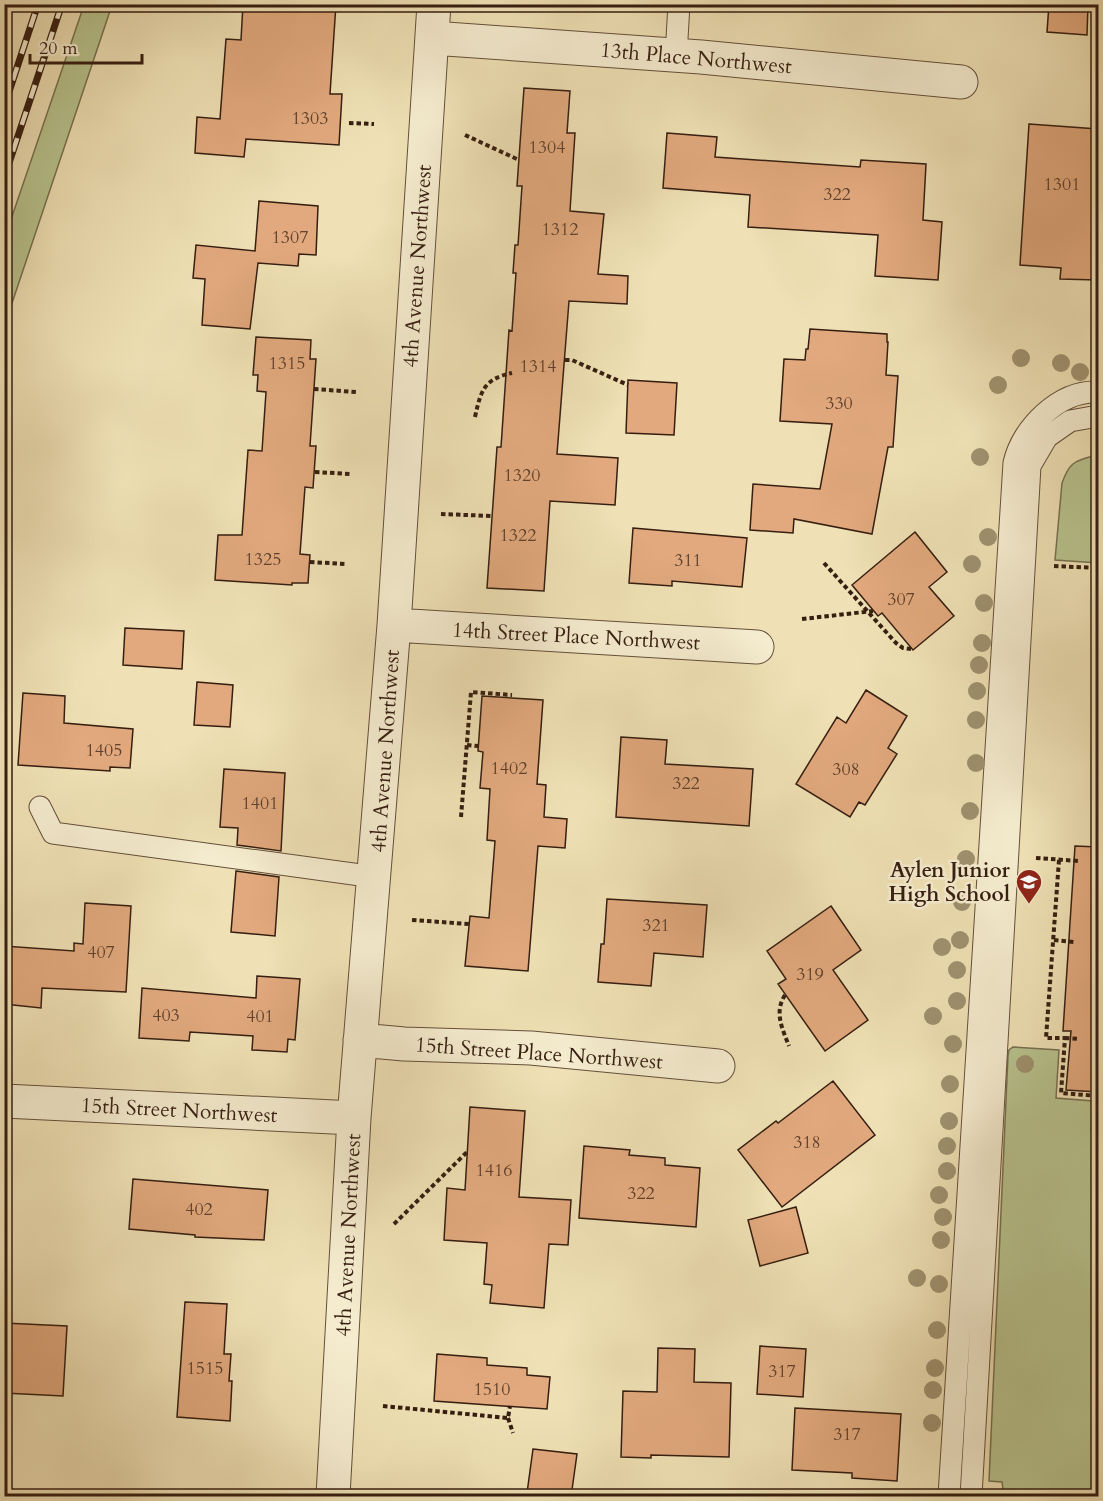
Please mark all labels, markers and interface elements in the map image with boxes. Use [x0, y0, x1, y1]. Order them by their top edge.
scale bar [30, 27, 142, 65]
text: 20 m [39, 36, 78, 61]
street label: 13th Place Northwest [599, 36, 793, 81]
house number: 1303 [292, 106, 328, 131]
house number: 1304 [529, 135, 565, 160]
street label: 4th Avenue Northwest [396, 163, 439, 369]
house number: 1301 [1044, 172, 1080, 197]
house number: 322 [823, 182, 851, 207]
house number: 1312 [542, 217, 578, 242]
house number: 1307 [272, 225, 308, 250]
house number: 1315 [269, 351, 305, 376]
house number: 1314 [520, 354, 556, 379]
house number: 330 [825, 391, 853, 416]
house number: 1320 [504, 463, 540, 488]
house number: 1322 [500, 523, 536, 548]
house number: 1325 [245, 547, 281, 572]
house number: 311 [674, 548, 702, 573]
house number: 307 [887, 587, 915, 612]
street label: 14th Street Place Northwest [451, 616, 701, 657]
street label: 4th Avenue Northwest [364, 648, 407, 854]
house number: 1405 [86, 738, 122, 763]
house number: 1402 [491, 756, 527, 781]
house number: 308 [832, 757, 860, 782]
house number: 322 [672, 771, 700, 796]
house number: 1401 [242, 791, 278, 816]
place label: Aylen Junior High School [889, 856, 1011, 909]
school or university icon: Aylen Junior High School [1014, 867, 1044, 905]
house number: 321 [642, 913, 670, 938]
house number: 407 [87, 940, 115, 965]
house number: 319 [796, 962, 824, 987]
house number: 403 [152, 1003, 180, 1028]
house number: 401 [246, 1004, 274, 1029]
street label: 15th Street Place Northwest [414, 1030, 664, 1077]
street label: 15th Street Northwest [80, 1091, 278, 1130]
house number: 318 [793, 1130, 821, 1155]
street label: 4th Avenue Northwest [329, 1132, 368, 1337]
house number: 1416 [476, 1158, 512, 1183]
house number: 322 [627, 1181, 655, 1206]
house number: 402 [185, 1197, 213, 1222]
house number: 1515 [187, 1356, 223, 1381]
house number: 317 [768, 1359, 796, 1384]
house number: 1510 [474, 1377, 510, 1402]
house number: 317 [833, 1422, 861, 1447]

